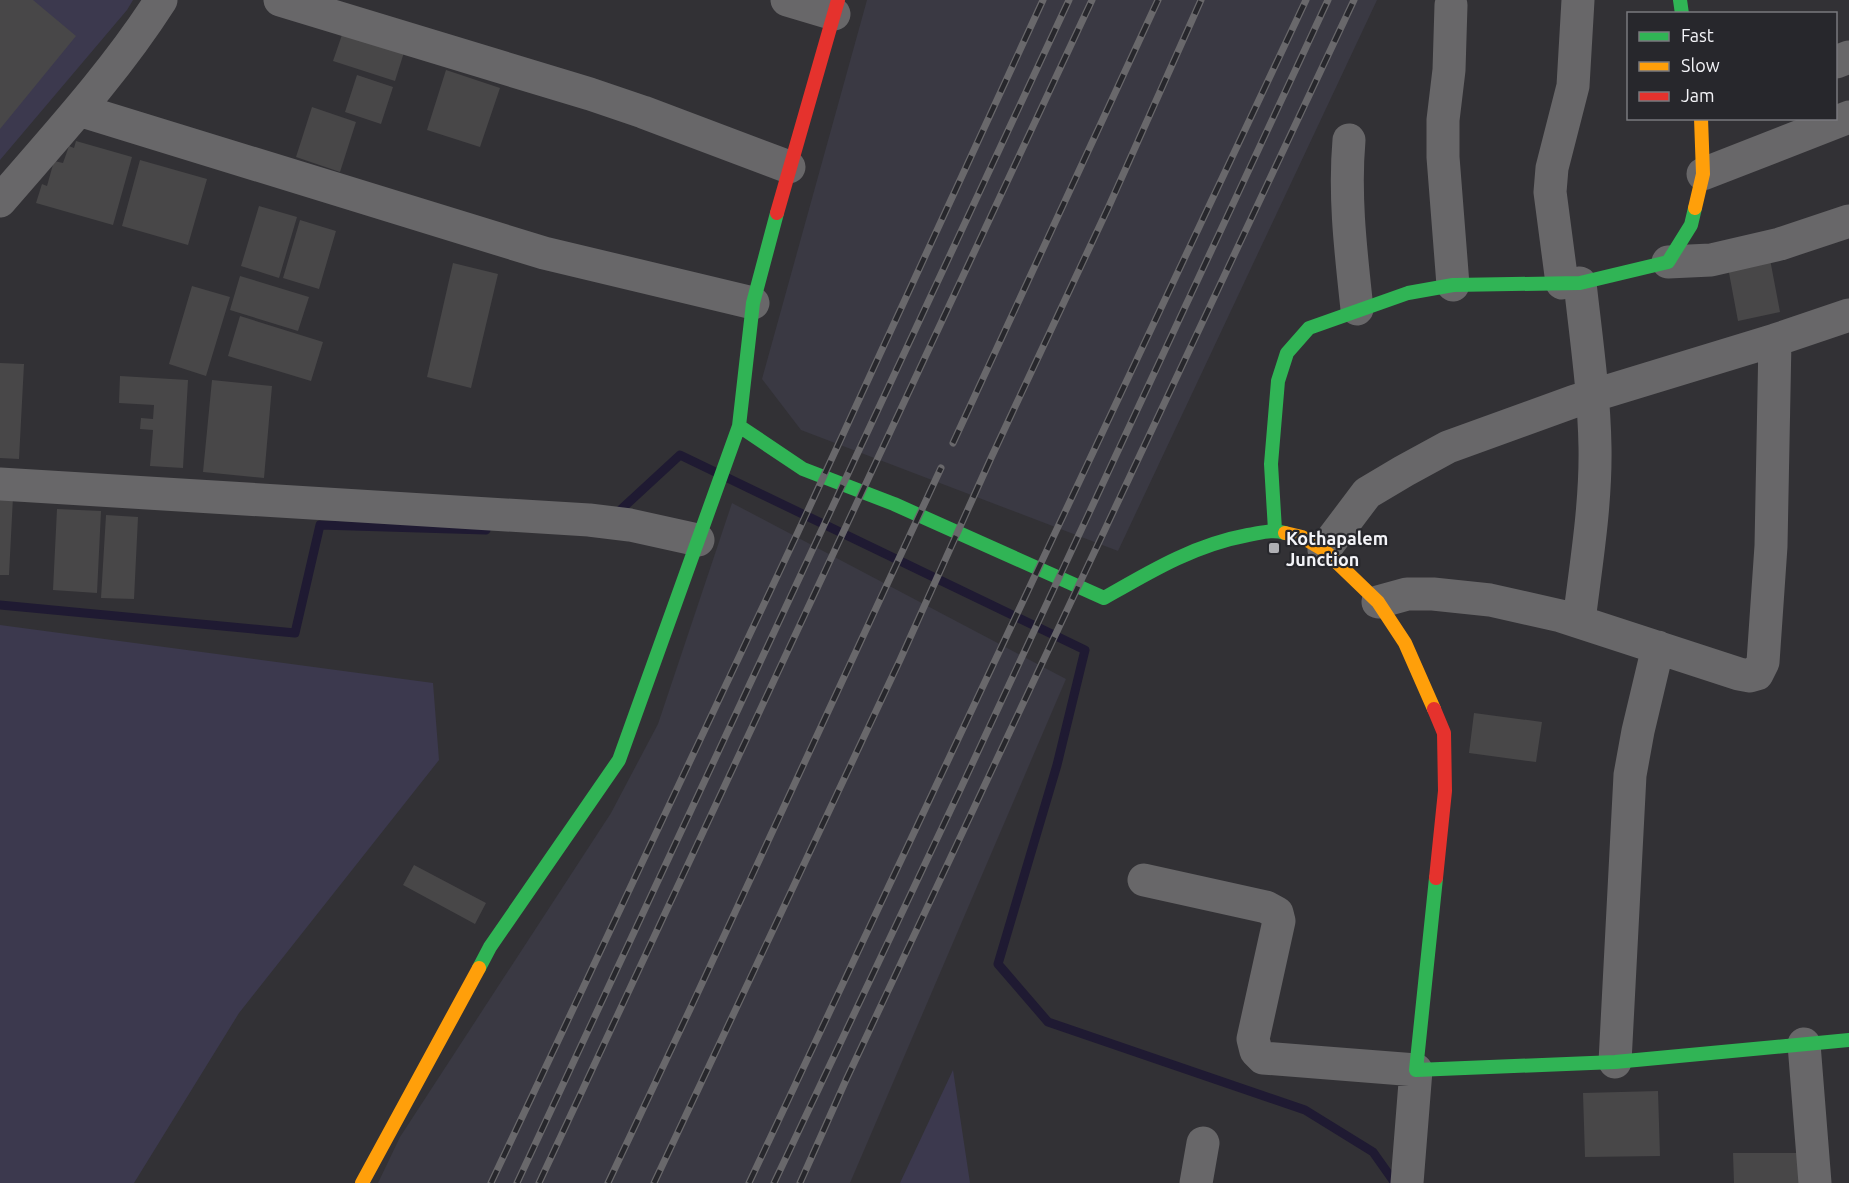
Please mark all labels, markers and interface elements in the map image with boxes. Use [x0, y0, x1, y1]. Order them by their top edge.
legend [1627, 12, 1837, 120]
text: Fast [1681, 25, 1714, 45]
text: Slow [1681, 55, 1720, 75]
text: Jam [1681, 85, 1715, 105]
place label: Kothapalem Junction [1286, 528, 1388, 569]
marker: Kothapalem Junction [1267, 541, 1281, 555]

